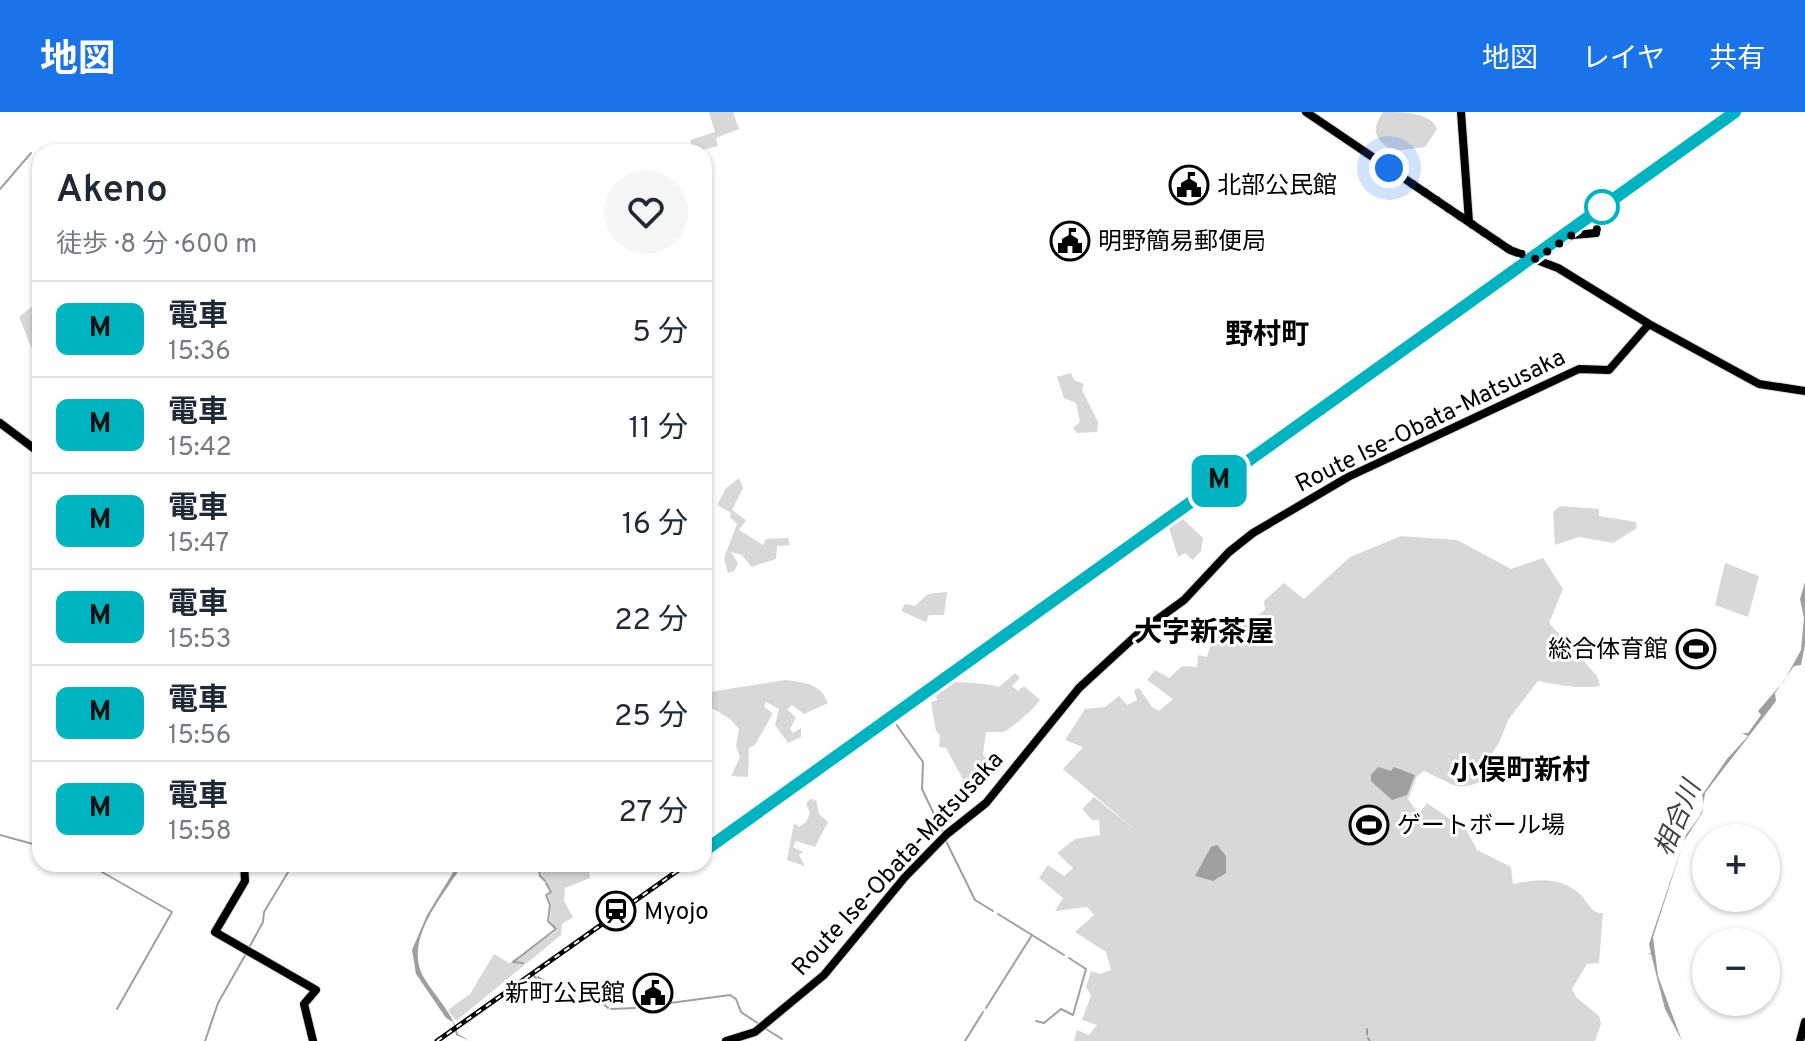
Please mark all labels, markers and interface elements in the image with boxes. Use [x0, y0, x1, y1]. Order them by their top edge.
text: 地図 [40, 37, 116, 86]
text: 地図 [1482, 42, 1538, 78]
text: レイヤ [1582, 42, 1665, 78]
text: 共有 [1709, 42, 1765, 78]
your location [1369, 148, 1409, 188]
public building icon: 北部公民館 [1168, 164, 1210, 206]
text: Akeno [56, 167, 168, 216]
button: heart [604, 170, 688, 254]
place label: 北部公民館 [1217, 172, 1337, 202]
unlabelled marker [1585, 190, 1619, 224]
public building icon: 明野簡易郵便局 [1049, 220, 1091, 262]
place label: 明野簡易郵便局 [1098, 228, 1266, 258]
text: 徒歩 · 8 分 · 600 m [56, 229, 257, 262]
text: 電車 [168, 299, 228, 336]
text: M [89, 311, 111, 347]
text: 5 分 [632, 315, 688, 352]
district label: 野村町 [1225, 318, 1309, 354]
text: 15:36 [168, 336, 231, 369]
street label: Route Ise-Obata-Matsusaka [1291, 343, 1571, 500]
text: 電車 [168, 395, 228, 432]
text: M [89, 407, 111, 443]
text: 11 分 [629, 411, 688, 448]
text: 15:42 [168, 432, 232, 465]
line badge: M [1193, 455, 1245, 507]
text: M [1208, 463, 1230, 499]
text: 電車 [168, 491, 228, 528]
text: M [89, 503, 111, 539]
text: 16 分 [622, 507, 688, 544]
text: 15:47 [168, 528, 229, 561]
text: 電車 [168, 587, 228, 624]
text: M [89, 599, 111, 635]
text: 22 分 [614, 603, 688, 640]
district label: 大字新茶屋 [1134, 616, 1274, 652]
text: 15:53 [168, 624, 232, 657]
sports icon: 総合体育館 [1675, 628, 1717, 670]
place label: 総合体育館 [1548, 636, 1668, 666]
text: 電車 [168, 683, 228, 720]
text: M [89, 695, 111, 731]
text: 25 分 [614, 699, 688, 736]
text: 15:56 [168, 720, 231, 753]
street label: Route Ise-Obata-Matsusaka [786, 746, 1011, 983]
district label: 小俣町新村 [1450, 754, 1590, 790]
water label: 相合川 [1649, 774, 1711, 861]
text: 電車 [168, 779, 228, 816]
text: M [89, 791, 111, 827]
text: 27 分 [618, 795, 688, 832]
sports icon: ゲートボール場 [1348, 804, 1390, 846]
place label: ゲートボール場 [1397, 812, 1565, 842]
text: 15:58 [168, 816, 232, 849]
map controls [1692, 824, 1780, 1016]
button: + [1692, 824, 1780, 912]
station icon: Myojo [595, 890, 637, 932]
place label: Myojo [644, 898, 709, 928]
button: − [1692, 928, 1780, 1016]
public building icon: 新町公民館 [632, 972, 674, 1014]
place label: 新町公民館 [505, 980, 625, 1010]

